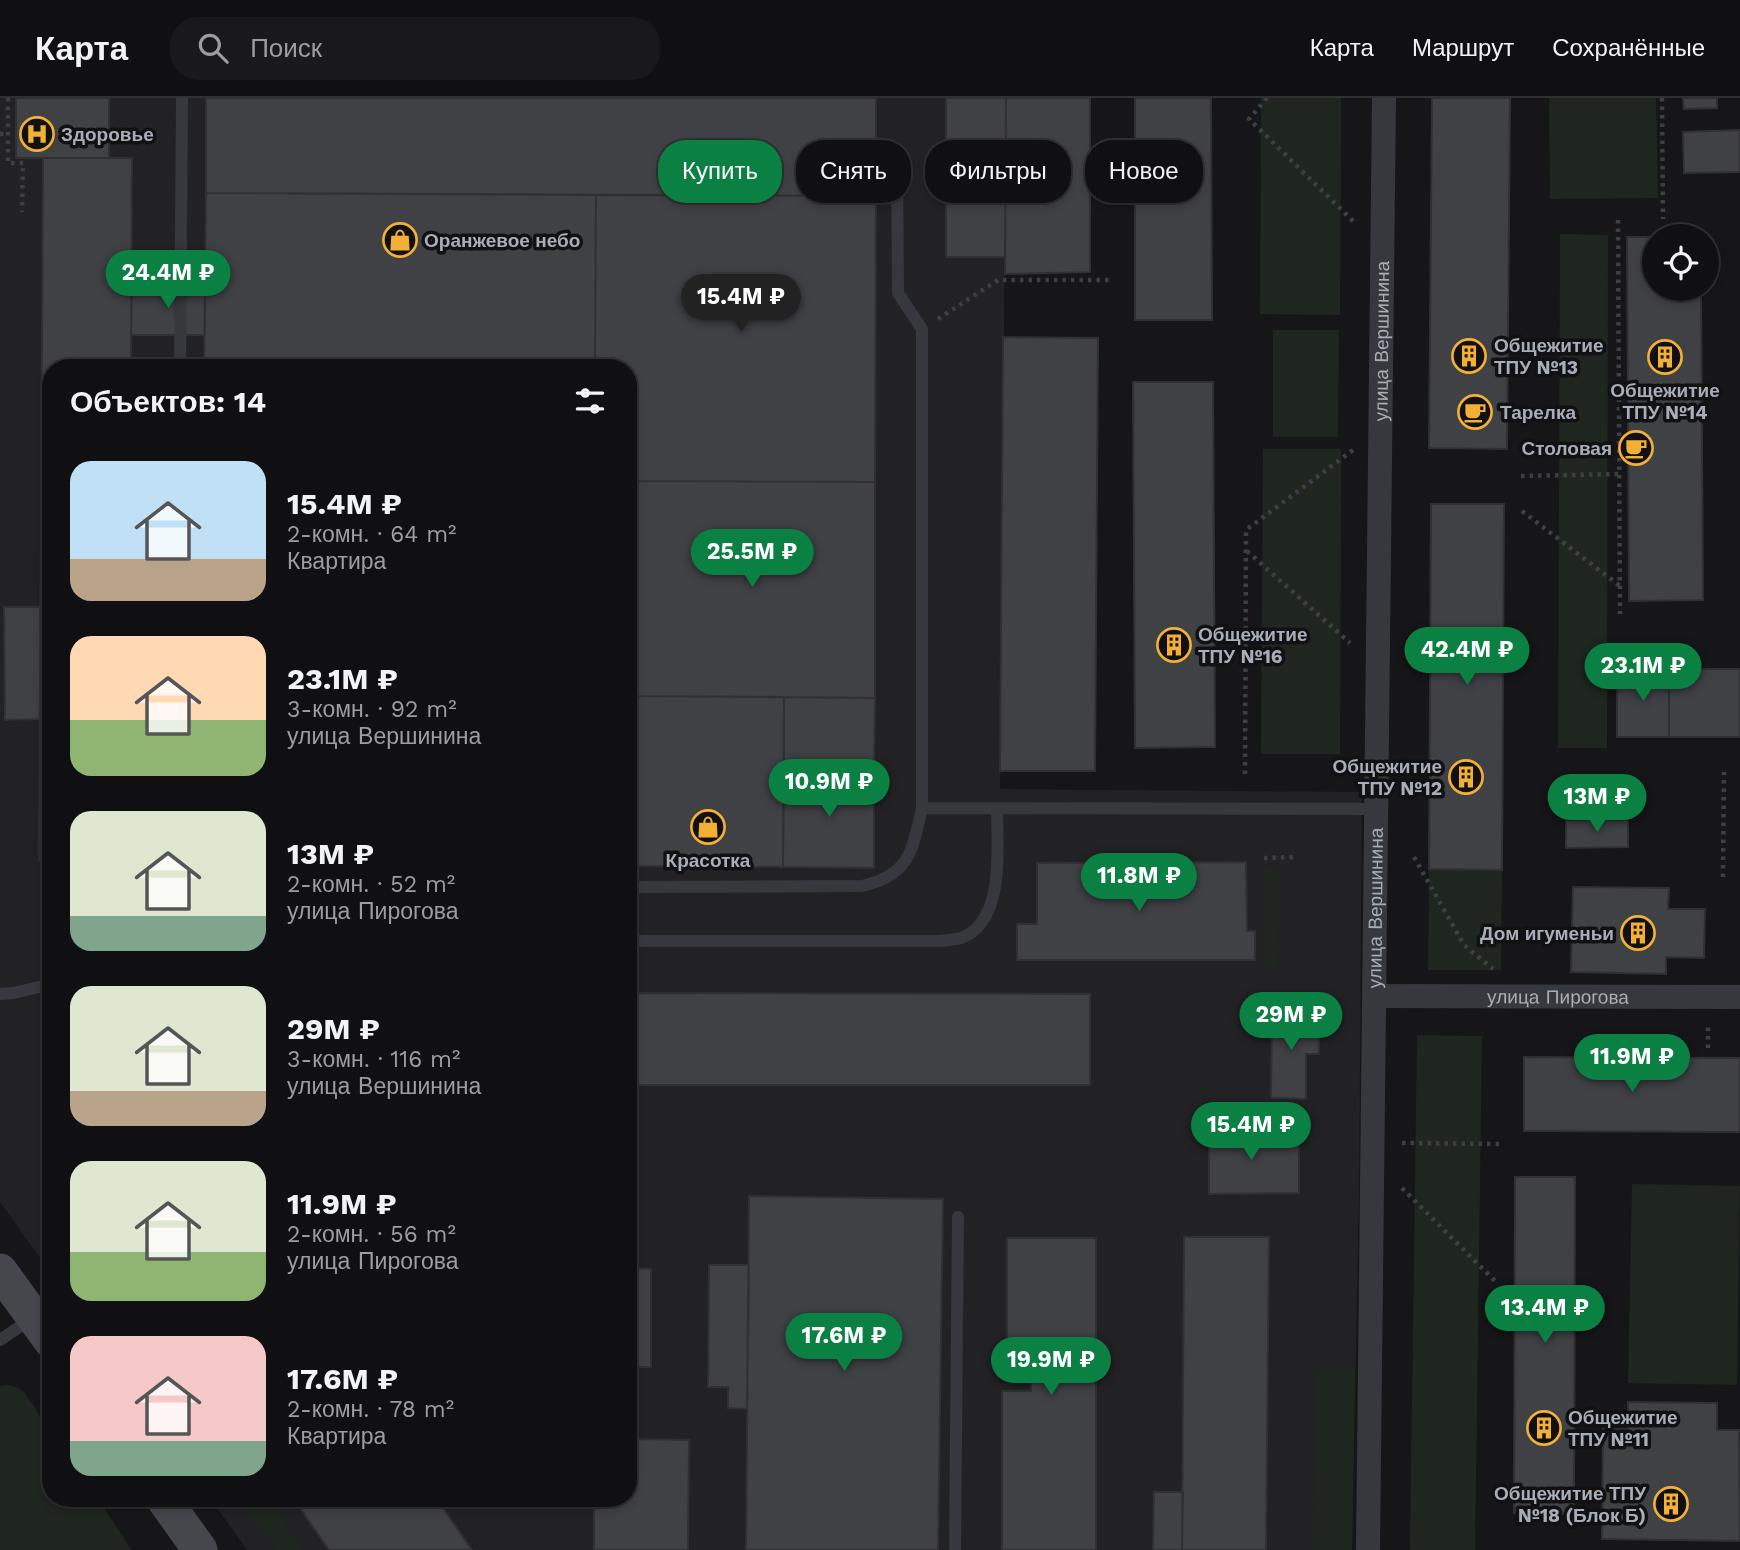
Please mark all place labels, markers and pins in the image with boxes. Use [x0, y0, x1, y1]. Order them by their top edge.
hospital icon: Здоровье [18, 115, 56, 153]
place label: Здоровье [61, 123, 154, 146]
shop icon: Оранжевое небо [381, 221, 419, 259]
place label: Оранжевое небо [424, 229, 580, 252]
pin: 24.4M ₽ [103, 250, 233, 310]
pin: 15.4M ₽ [676, 274, 806, 334]
place label: Общежитие ТПУ №13 [1494, 334, 1604, 379]
building icon: Общежитие ТПУ №13 [1450, 337, 1488, 375]
building icon: Общежитие ТПУ №14 [1646, 338, 1684, 376]
place label: Общежитие ТПУ №14 [1610, 379, 1720, 424]
cafe icon: Тарелка [1456, 393, 1494, 431]
place label: Тарелка [1500, 401, 1576, 424]
cafe icon: Столовая [1617, 429, 1655, 467]
place label: Столовая [1522, 437, 1612, 460]
pin: 25.5M ₽ [687, 530, 817, 589]
place label: Общежитие ТПУ №16 [1198, 623, 1308, 668]
building icon: Общежитие ТПУ №16 [1155, 626, 1193, 664]
pin: 42.4M ₽ [1402, 628, 1532, 687]
pin: 23.1M ₽ [1578, 644, 1708, 703]
place label: Общежитие ТПУ №12 [1332, 755, 1442, 800]
building icon: Общежитие ТПУ №12 [1447, 758, 1485, 796]
pin: 10.9M ₽ [764, 760, 894, 819]
pin: 13M ₽ [1548, 774, 1646, 834]
shop icon: Красотка [689, 808, 727, 846]
place label: Красотка [666, 849, 751, 872]
pin: 11.8M ₽ [1074, 854, 1204, 913]
building icon: Дом игуменьи [1619, 914, 1657, 952]
place label: Дом игуменьи [1480, 922, 1614, 945]
pin: 29M ₽ [1242, 992, 1340, 1052]
pin: 11.9M ₽ [1567, 1034, 1697, 1094]
pin: 15.4M ₽ [1186, 1102, 1316, 1162]
pin: 13.4M ₽ [1480, 1286, 1610, 1345]
pin: 17.6M ₽ [779, 1314, 909, 1373]
pin: 19.9M ₽ [986, 1338, 1116, 1397]
place label: Общежитие ТПУ №11 [1568, 1406, 1678, 1451]
building icon: Общежитие ТПУ №11 [1525, 1409, 1563, 1447]
place label: Общежитие ТПУ №18 (Блок Б) [1494, 1482, 1646, 1527]
building icon: Общежитие ТПУ №18 (Блок Б) [1652, 1485, 1690, 1523]

